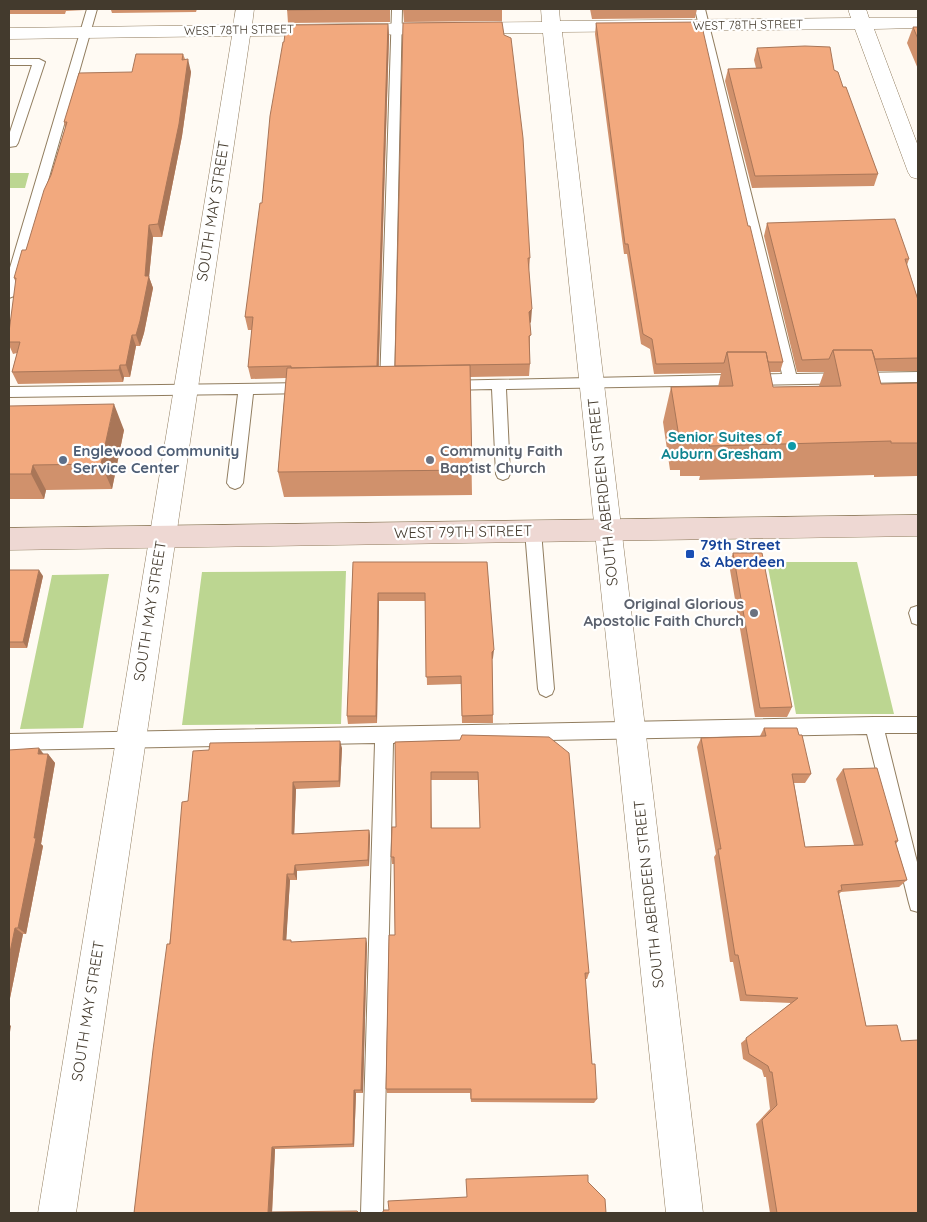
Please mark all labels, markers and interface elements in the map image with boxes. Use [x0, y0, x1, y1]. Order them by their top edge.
street label: WEST 78TH STREET [693, 16, 803, 33]
street label: WEST 78TH STREET [184, 21, 294, 38]
street label: SOUTH MAY STREET [192, 139, 233, 283]
street label: SOUTH ABERDEEN STREET [583, 397, 622, 587]
place label: Senior Suites of Auburn Gresham [661, 427, 782, 463]
marker: Senior Suites of Auburn Gresham [786, 440, 798, 452]
place label: Englewood Community Service Center [73, 441, 239, 477]
place label: Community Faith Baptist Church [440, 441, 563, 477]
marker: Englewood Community Service Center [57, 454, 69, 466]
marker: Community Faith Baptist Church [424, 454, 436, 466]
street label: WEST 79TH STREET [394, 521, 532, 542]
place label: 79th Street & Aberdeen [700, 535, 785, 571]
street label: SOUTH MAY STREET [129, 539, 170, 683]
marker: 79th Street & Aberdeen [684, 548, 696, 560]
place label: Original Glorious Apostolic Faith Church [583, 594, 744, 630]
marker: Original Glorious Apostolic Faith Church [748, 607, 760, 619]
street label: SOUTH ABERDEEN STREET [629, 799, 668, 989]
street label: SOUTH MAY STREET [67, 939, 108, 1083]

